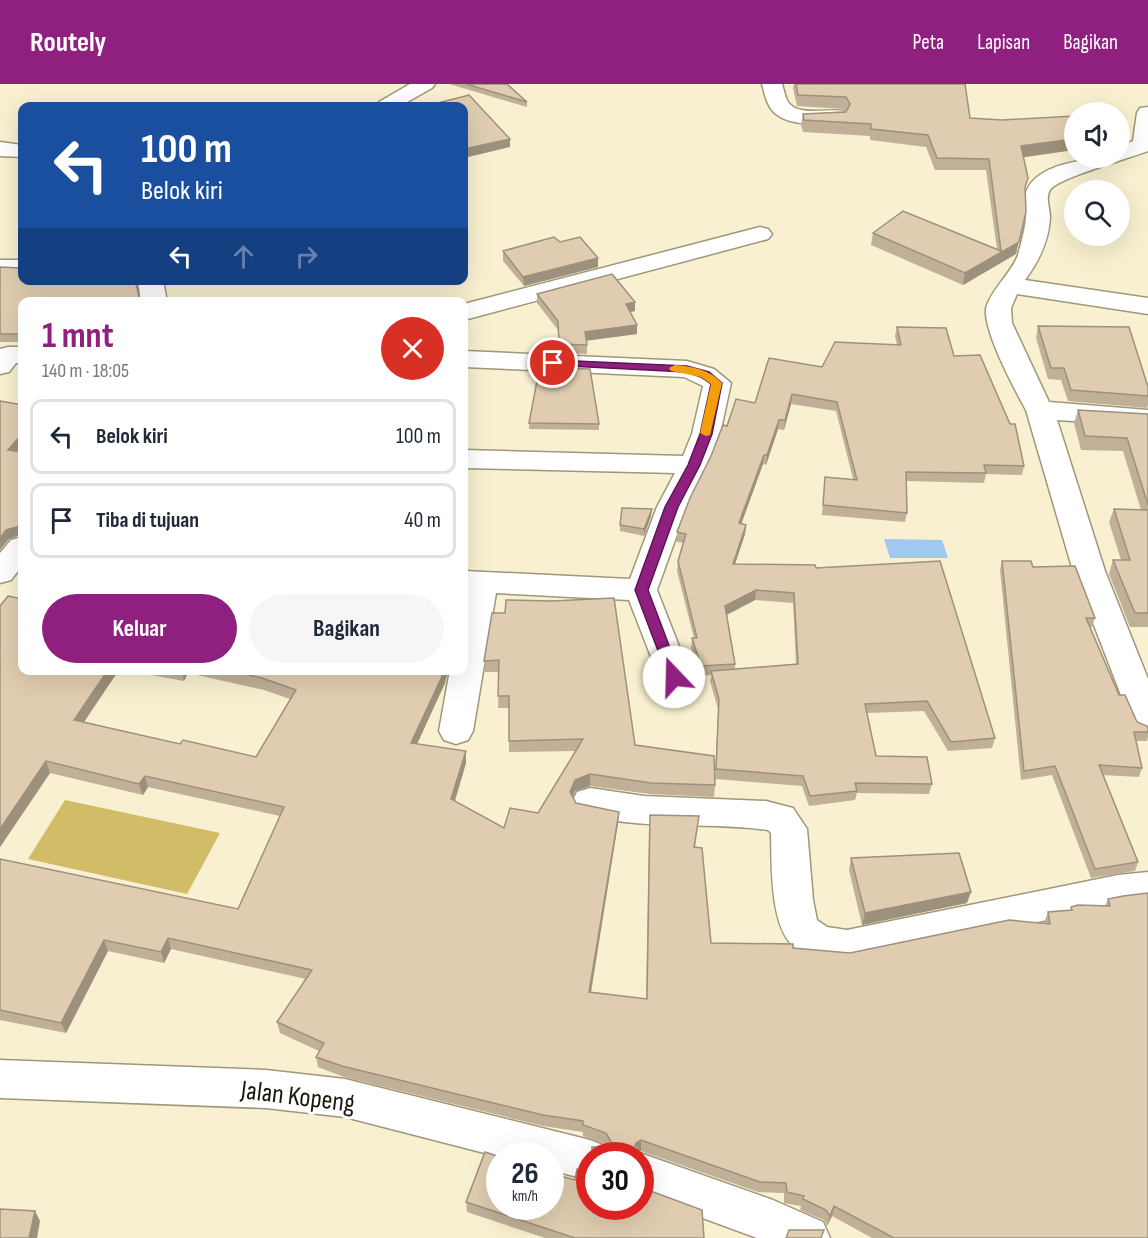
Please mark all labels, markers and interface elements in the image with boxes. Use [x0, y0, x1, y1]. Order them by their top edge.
text: Routely [30, 26, 106, 59]
text: Peta [913, 30, 944, 55]
text: Lapisan [977, 30, 1030, 55]
text: Bagikan [1063, 30, 1118, 55]
map controls [1064, 102, 1130, 246]
button: sound [1064, 102, 1130, 168]
text: 100 m [141, 124, 232, 175]
icon: left [42, 126, 120, 204]
text: Belok kiri [141, 175, 223, 207]
button: search [1064, 180, 1130, 246]
icon: left [164, 240, 197, 273]
icon: ahead [227, 240, 260, 273]
icon: right [290, 240, 323, 273]
text: 1 mnt [42, 315, 114, 358]
button: close [381, 317, 444, 380]
pin [527, 337, 578, 388]
icon: arrive [536, 346, 569, 379]
text: 140 m · 18:05 [42, 359, 129, 383]
icon: left [45, 420, 78, 453]
text: Belok kiri [96, 423, 168, 450]
text: 100 m [396, 423, 441, 450]
icon: arrive [45, 504, 78, 537]
text: Tiba di tujuan [96, 507, 199, 534]
text: 40 m [404, 507, 441, 534]
button: Keluar [42, 594, 237, 663]
button: Bagikan [249, 594, 444, 663]
position arrow [642, 645, 706, 709]
street label: Jalan Kopeng [238, 1074, 357, 1120]
speed limit sign: 30 [576, 1142, 654, 1220]
text: 26 [511, 1156, 539, 1192]
text: km/h [512, 1187, 538, 1206]

